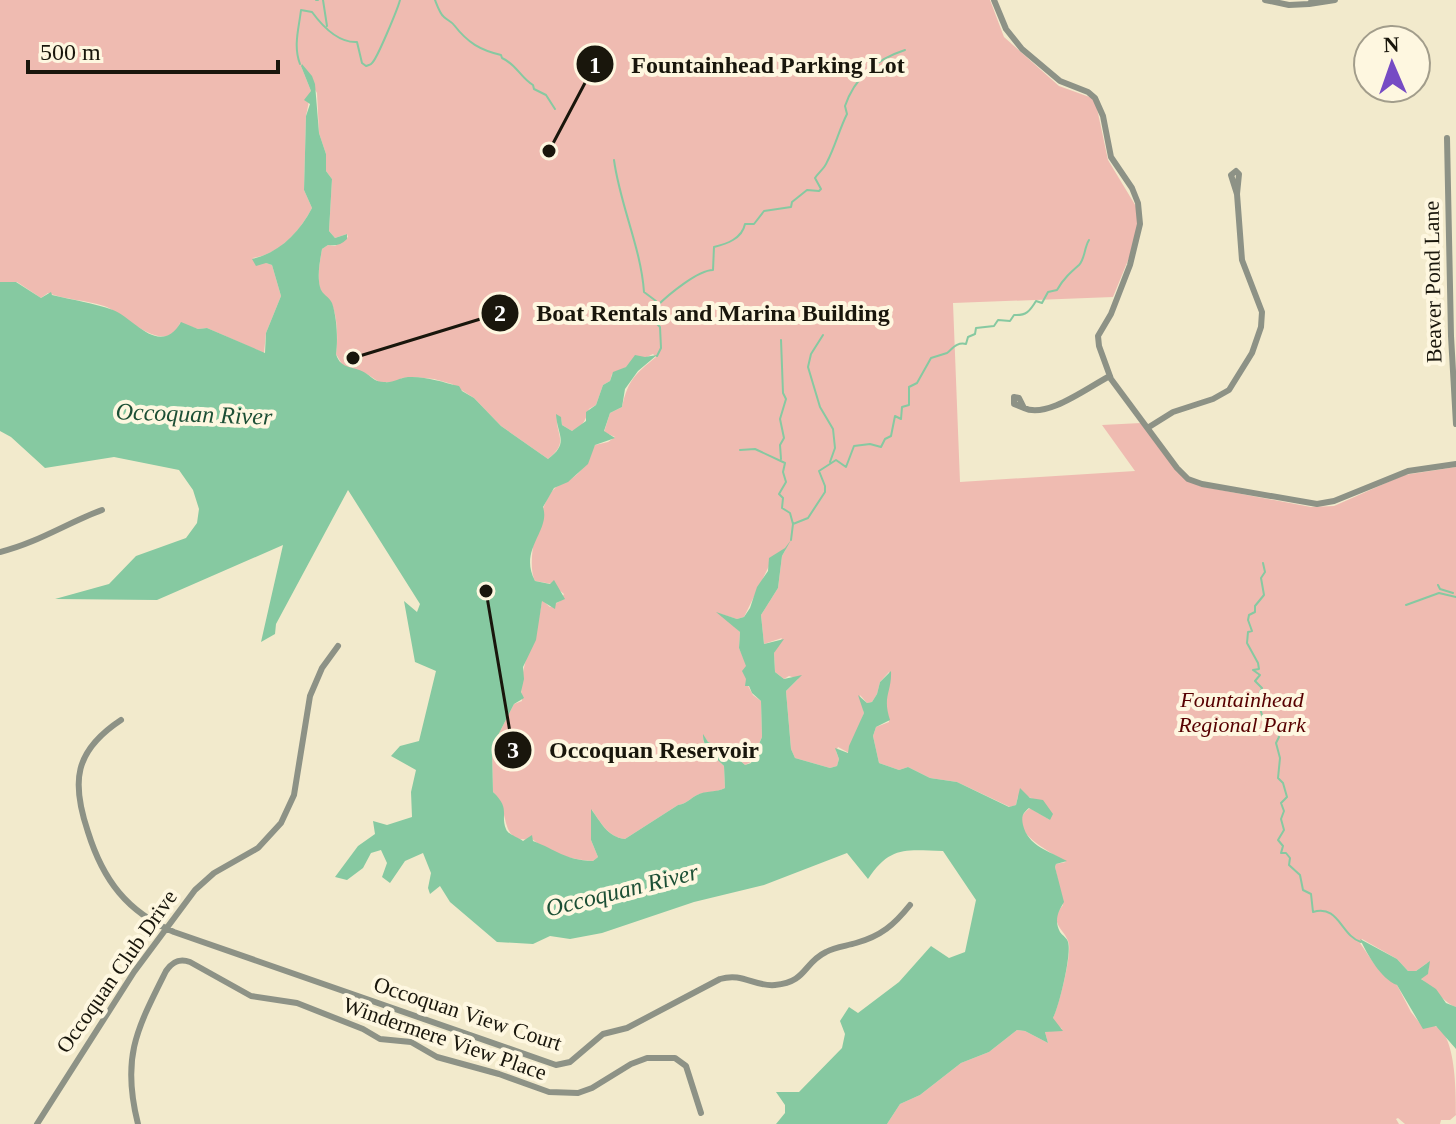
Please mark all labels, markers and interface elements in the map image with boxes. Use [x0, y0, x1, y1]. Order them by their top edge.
scale bar [28, 24, 278, 74]
north arrow [1352, 24, 1432, 104]
text: N [1383, 32, 1400, 57]
text: 500 m [40, 39, 101, 65]
callout: Fountainhead Parking Lot [575, 40, 920, 88]
text: 1 [589, 52, 601, 78]
text: Fountainhead Parking Lot [631, 52, 905, 78]
street label: Beaver Pond Lane [1419, 201, 1446, 363]
callout: Boat Rentals and Marina Building [480, 289, 905, 337]
text: 2 [494, 300, 506, 326]
text: Boat Rentals and Marina Building [536, 300, 890, 326]
water label: Occoquan River [115, 398, 273, 430]
park label: Fountainhead Regional Park [1177, 687, 1307, 737]
callout: Occoquan Reservoir [493, 726, 775, 774]
text: 3 [507, 737, 519, 763]
text: Occoquan Reservoir [549, 737, 759, 763]
water label: Occoquan River [543, 858, 702, 922]
street label: Occoquan Club Drive [51, 885, 182, 1058]
street label: Occoquan View Court [371, 971, 565, 1056]
street label: Windermere View Place [340, 992, 550, 1085]

